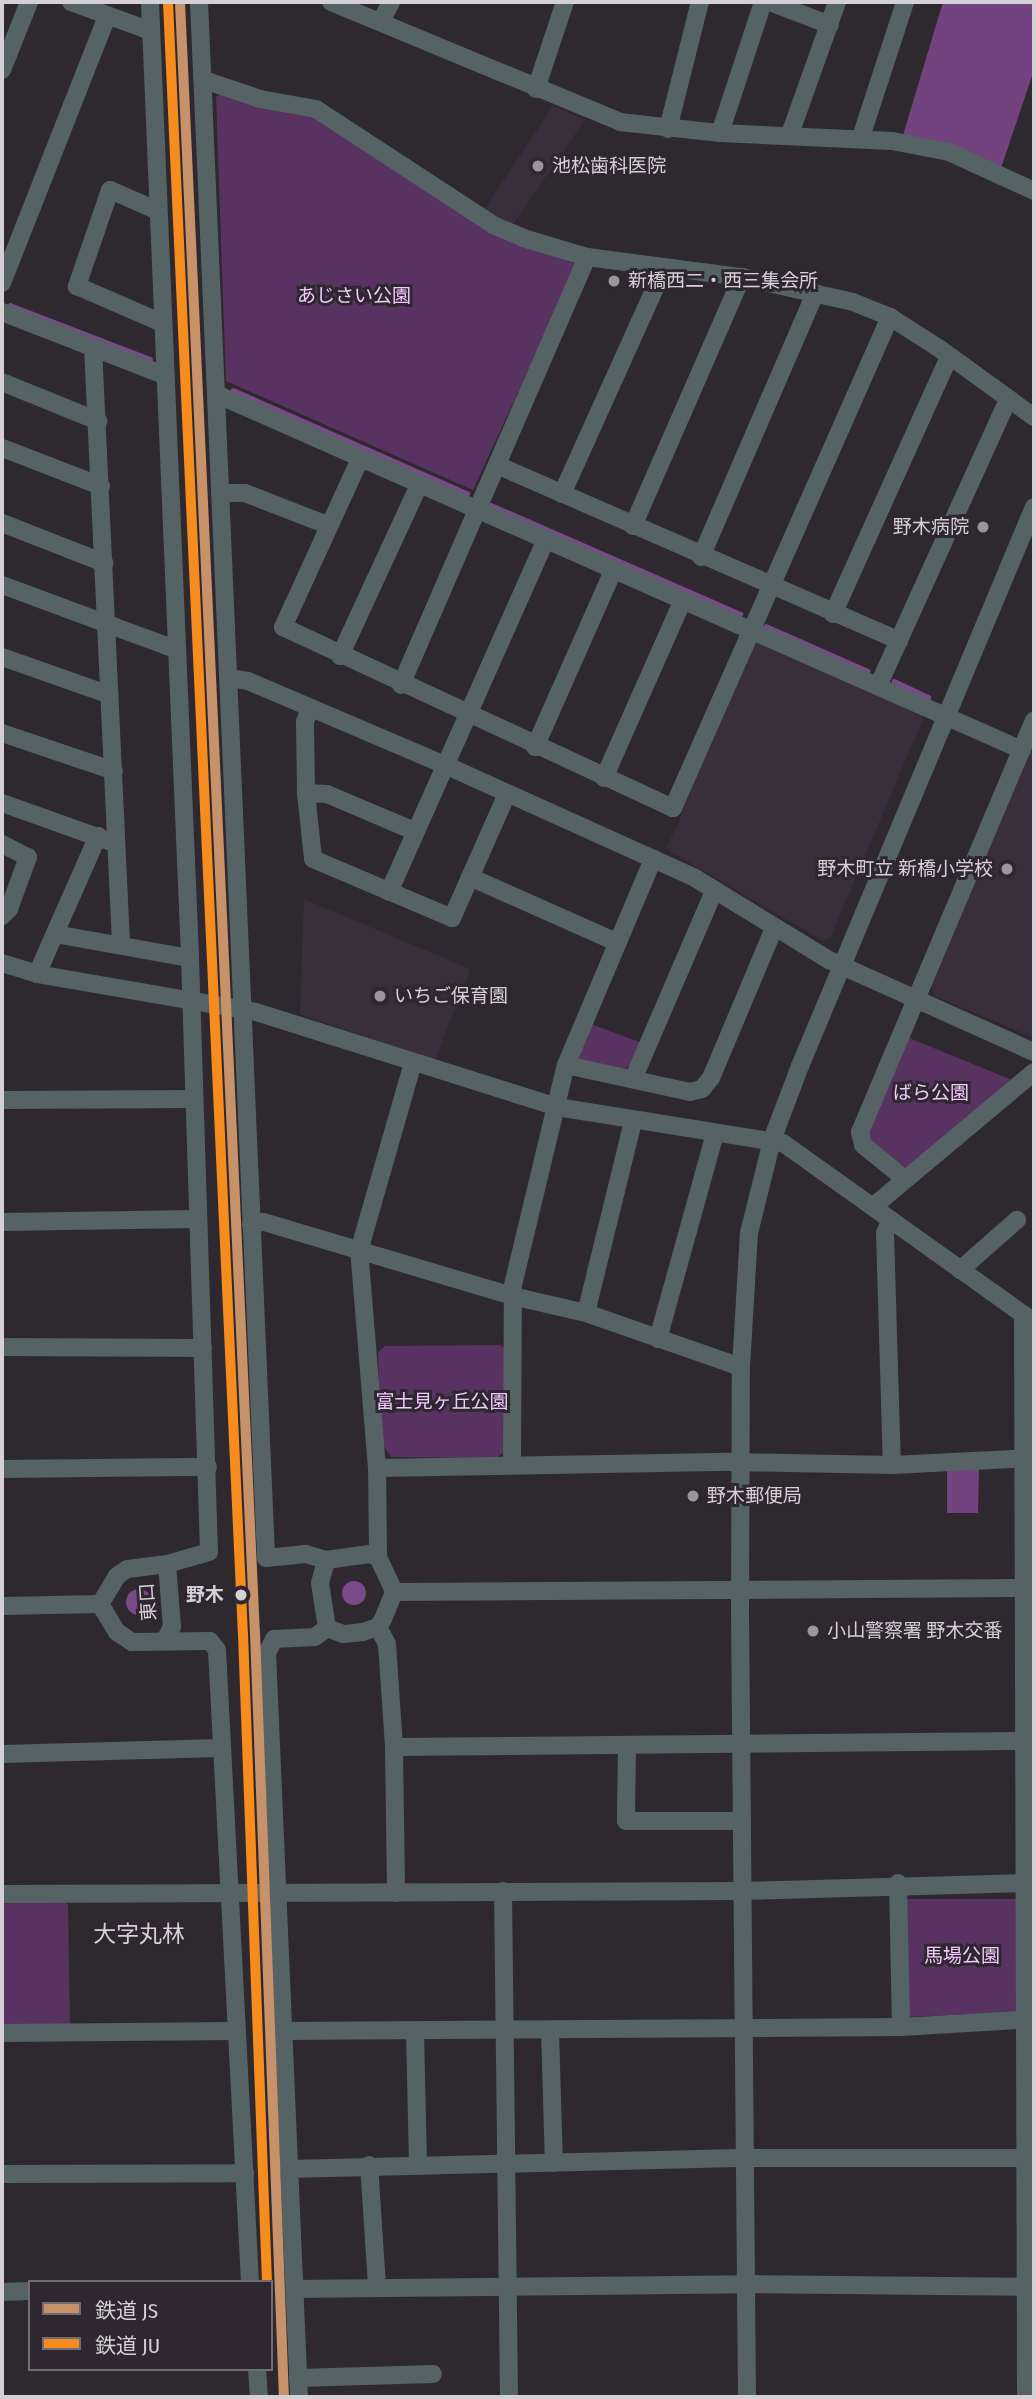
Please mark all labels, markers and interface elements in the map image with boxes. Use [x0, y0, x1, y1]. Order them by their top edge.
place label: 池松歯科医院 [552, 155, 666, 177]
marker: 池松歯科医院 [530, 158, 546, 174]
place label: 新橋西二・西三集会所 [628, 270, 818, 292]
marker: 新橋西二・西三集会所 [606, 273, 622, 289]
park label: あじさい公園 [297, 285, 411, 307]
place label: 野木病院 [893, 516, 969, 538]
marker: 野木病院 [975, 519, 991, 535]
place label: 野木町立 新橋小学校 [818, 858, 993, 880]
marker: 野木町立 新橋小学校 [999, 861, 1015, 877]
place label: いちご保育園 [394, 985, 508, 1007]
marker: いちご保育園 [372, 988, 388, 1004]
park label: ばら公園 [893, 1082, 969, 1104]
park label: 富士見ヶ丘公園 [376, 1391, 508, 1413]
place label: 野木郵便局 [707, 1485, 802, 1507]
marker: 野木郵便局 [685, 1488, 701, 1504]
street label: 東口 [135, 1582, 161, 1622]
place label: 野木 [186, 1584, 224, 1606]
marker: 野木 [230, 1584, 252, 1606]
place label: 小山警察署 野木交番 [827, 1620, 1002, 1642]
marker: 小山警察署 野木交番 [805, 1623, 821, 1639]
district label: 大字丸林 [93, 1920, 185, 1948]
park label: 馬場公園 [924, 1945, 1000, 1967]
legend [28, 2280, 273, 2371]
text: 鉄道 JS [95, 2298, 158, 2324]
text: 鉄道 JU [95, 2333, 160, 2359]

